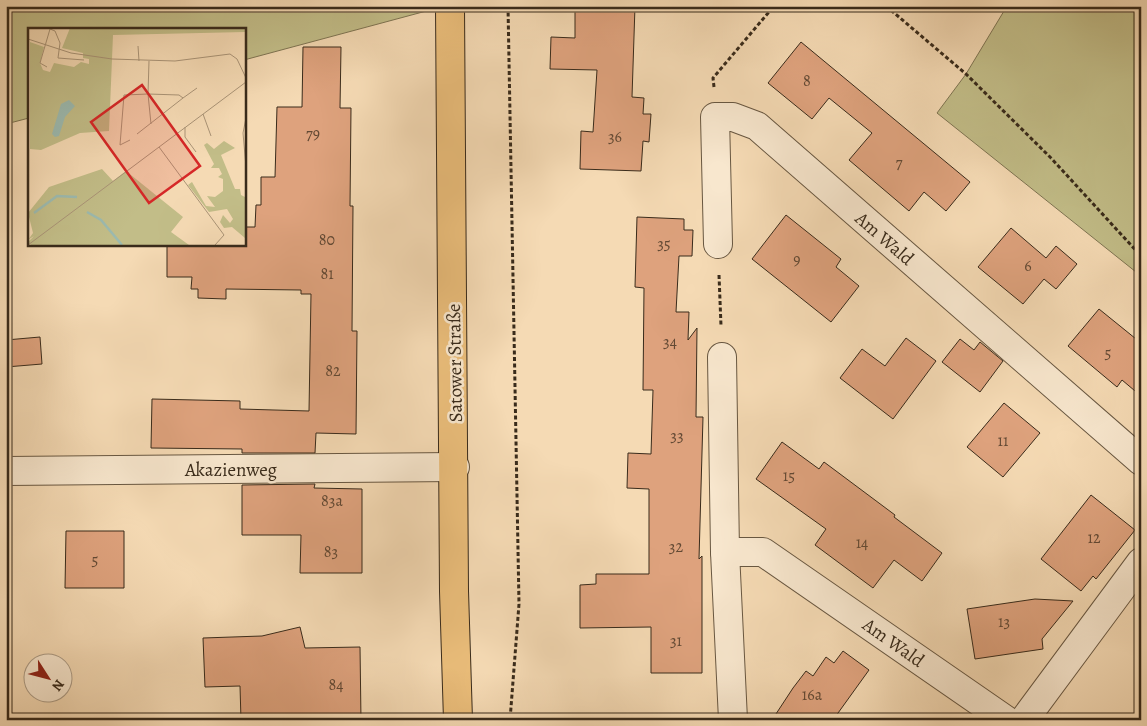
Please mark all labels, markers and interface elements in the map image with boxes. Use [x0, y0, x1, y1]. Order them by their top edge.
inset map [28, 28, 245, 245]
house number: 8 [803, 70, 811, 92]
house number: 79 [306, 123, 320, 145]
house number: 36 [608, 126, 622, 148]
house number: 7 [896, 152, 903, 174]
street label: Am Wald [849, 205, 920, 272]
house number: 80 [319, 229, 335, 251]
house number: 35 [657, 233, 671, 255]
house number: 9 [793, 249, 801, 271]
house number: 6 [1024, 255, 1032, 277]
house number: 81 [320, 263, 334, 285]
street label: Satower Straße [441, 303, 469, 423]
house number: 34 [663, 331, 677, 353]
house number: 5 [1105, 342, 1112, 364]
house number: 82 [325, 360, 341, 382]
house number: 33 [670, 425, 684, 447]
house number: 11 [998, 430, 1009, 452]
street label: Akazienweg [184, 457, 278, 483]
house number: 15 [783, 465, 795, 487]
house number: 83a [321, 490, 343, 512]
house number: 12 [1087, 527, 1101, 549]
house number: 14 [856, 532, 868, 554]
house number: 32 [669, 536, 684, 558]
house number: 83 [324, 541, 338, 563]
house number: 5 [92, 549, 99, 571]
street label: Am Wald [856, 611, 930, 674]
house number: 13 [998, 611, 1010, 633]
house number: 31 [670, 630, 683, 652]
north arrow [22, 654, 72, 704]
house number: 84 [328, 674, 344, 696]
text: N [47, 676, 69, 695]
house number: 16a [802, 684, 823, 706]

